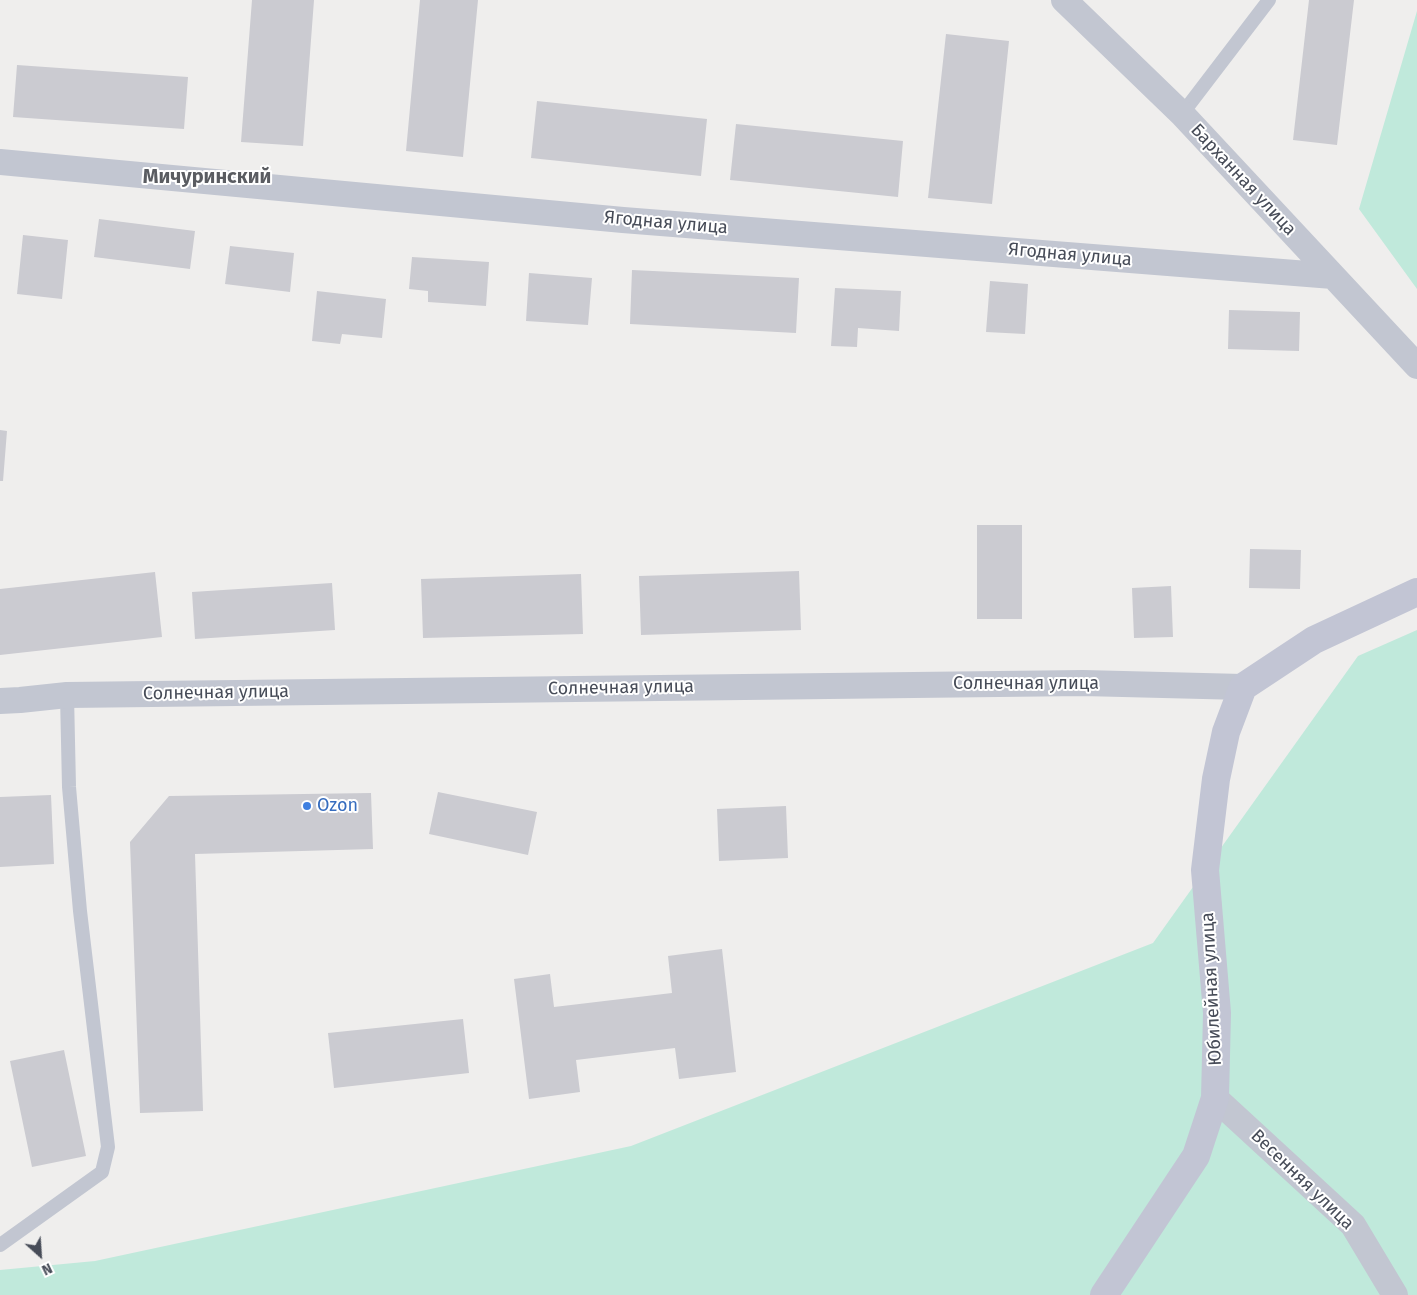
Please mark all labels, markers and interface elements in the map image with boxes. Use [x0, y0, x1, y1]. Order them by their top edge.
street label: Барханная улица [1186, 120, 1300, 240]
district label: Мичуринский [143, 165, 271, 189]
street label: Ягодная улица [603, 207, 729, 239]
street label: Ягодная улица [1007, 239, 1133, 271]
street label: Солнечная улица [953, 673, 1099, 695]
street label: Солнечная улица [548, 676, 694, 700]
street label: Солнечная улица [143, 681, 289, 705]
place label: Ozon [317, 795, 358, 817]
marker: Ozon [301, 800, 313, 812]
street label: Юбилейная улица [1197, 912, 1227, 1066]
street label: Весенняя улица [1246, 1125, 1358, 1235]
north arrow [15, 1230, 65, 1280]
text: N [39, 1259, 55, 1279]

